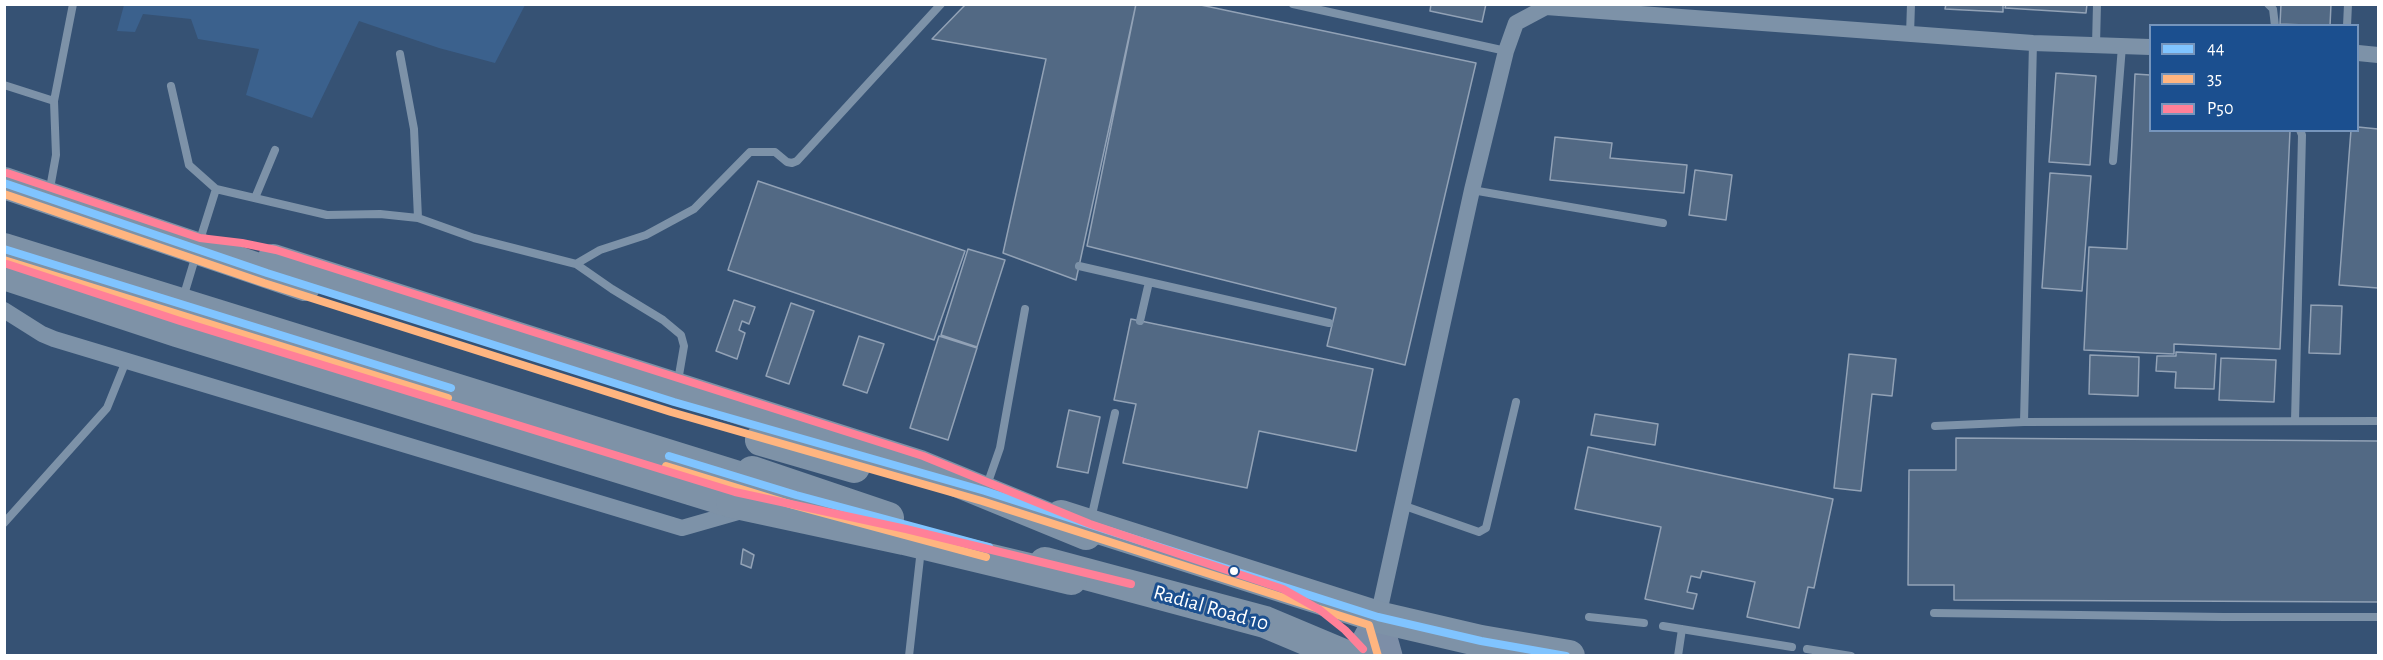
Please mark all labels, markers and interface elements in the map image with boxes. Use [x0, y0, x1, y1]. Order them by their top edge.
legend [2149, 24, 2359, 132]
text: 44 [2207, 40, 2224, 58]
text: 35 [2207, 70, 2222, 88]
text: P50 [2207, 100, 2233, 118]
unlabelled marker [1228, 565, 1240, 577]
street label: Radial Road 10 [1150, 580, 1272, 636]

